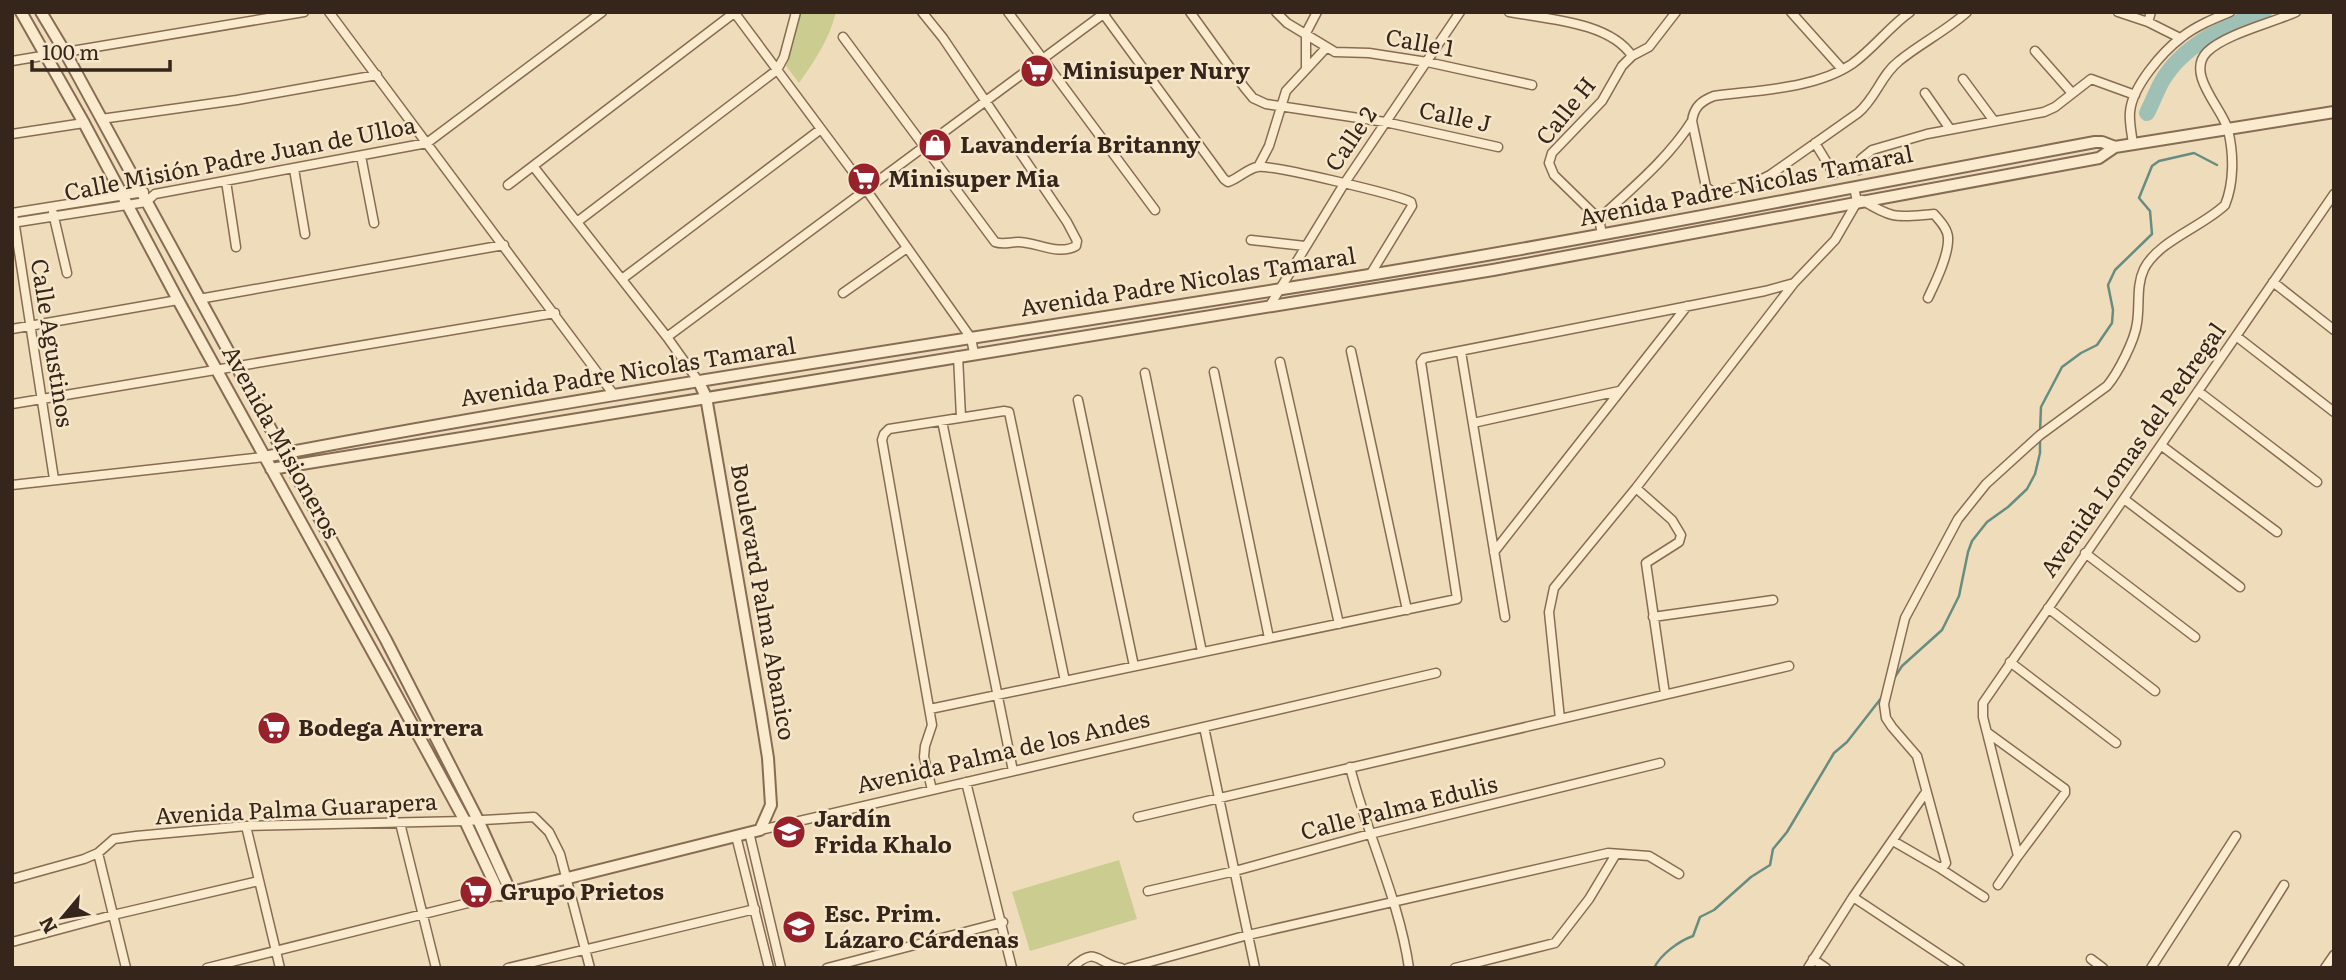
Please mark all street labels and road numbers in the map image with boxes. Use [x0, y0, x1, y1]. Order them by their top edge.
street label: Calle 1 [1383, 18, 1457, 64]
street label: Calle H [1526, 68, 1603, 151]
street label: Calle J [1416, 91, 1495, 139]
street label: Calle 2 [1315, 99, 1383, 177]
street label: Calle Misión Padre Juan de Ulloa [61, 106, 419, 208]
street label: Avenida Padre Nicolas Tamaral [1576, 135, 1916, 233]
street label: Avenida Padre Nicolas Tamaral [1017, 237, 1358, 323]
street label: Calle Agustinos [24, 256, 84, 429]
street label: Avenida Lomas del Pedregal [2030, 314, 2233, 583]
street label: Avenida Padre Nicolas Tamaral [457, 327, 798, 413]
street label: Avenida Misioneros [215, 338, 350, 544]
street label: Boulevard Palma Abanico [724, 461, 806, 743]
street label: Avenida Palma de los Andes [853, 700, 1153, 800]
street label: Calle Palma Edulis [1296, 765, 1501, 847]
street label: Avenida Palma Guarapera [154, 783, 439, 831]

